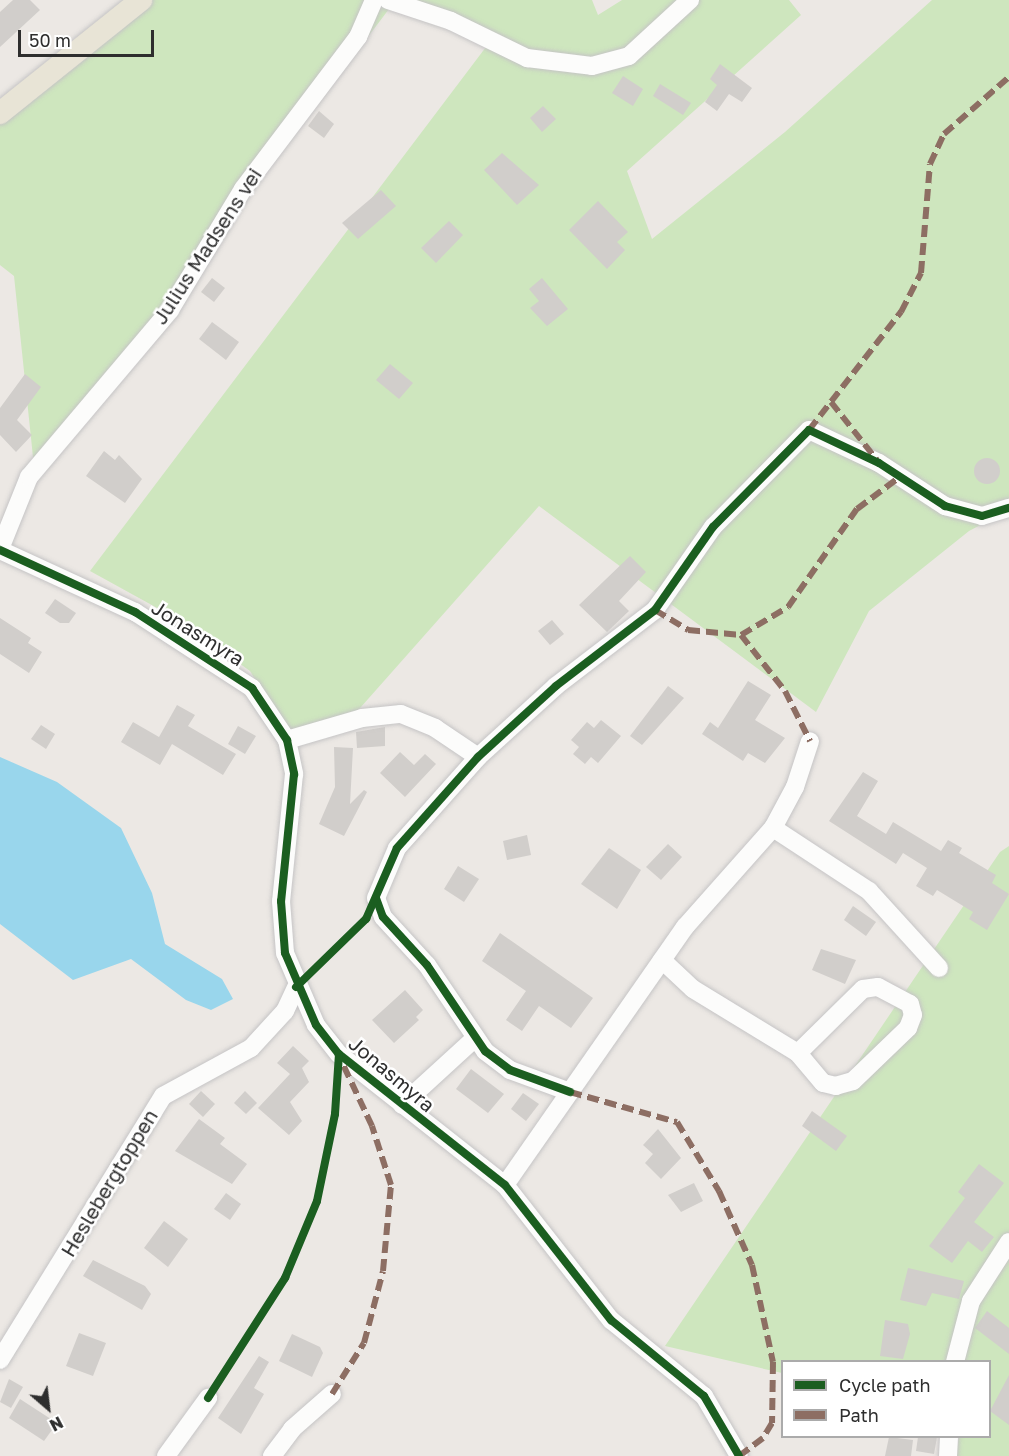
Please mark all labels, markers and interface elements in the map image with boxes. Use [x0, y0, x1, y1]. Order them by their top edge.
scale bar [21, 18, 158, 56]
text: 50 m [29, 29, 71, 51]
street label: Julius Madsens vei [148, 163, 266, 329]
street label: Jonasmyra [147, 595, 249, 671]
street label: Jonasmyra [344, 1031, 440, 1117]
street label: Heslebergtoppen [56, 1105, 162, 1261]
legend [781, 1360, 991, 1438]
text: Cycle path [839, 1374, 931, 1396]
north arrow [18, 1378, 78, 1438]
text: Path [839, 1404, 879, 1426]
text: N [46, 1412, 67, 1436]

